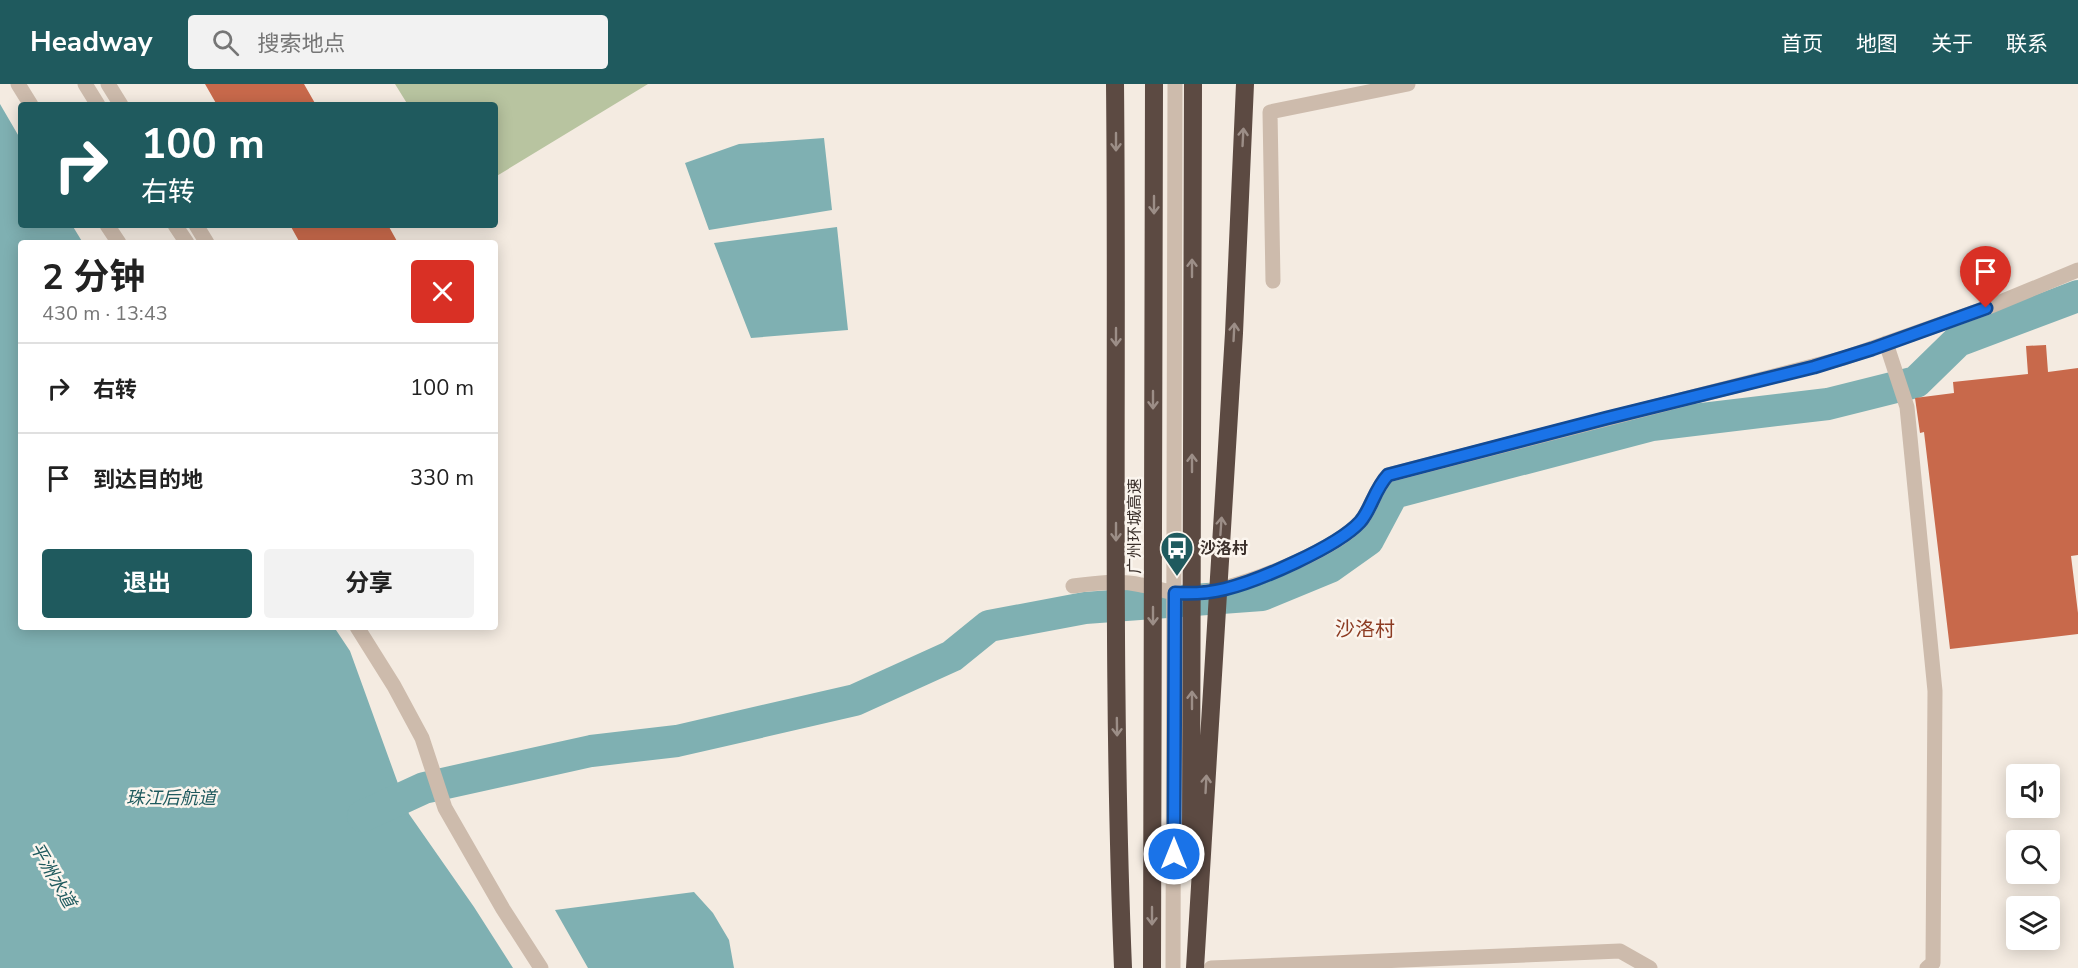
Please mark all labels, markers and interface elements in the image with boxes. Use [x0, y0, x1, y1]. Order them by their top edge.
search box [188, 15, 608, 69]
text: Headway [30, 23, 152, 61]
icon: search [209, 26, 242, 59]
text: 搜索地点 [257, 29, 345, 59]
text: 首页 [1781, 30, 1823, 58]
text: 地图 [1856, 30, 1898, 58]
text: 关于 [1931, 30, 1973, 58]
text: 联系 [2006, 30, 2048, 58]
text: 100 m [141, 116, 265, 173]
icon: right [42, 126, 120, 204]
one-way arrow [1237, 127, 1248, 147]
one-way arrow [1110, 132, 1121, 152]
text: 右转 [141, 174, 195, 211]
one-way arrow [1148, 195, 1160, 215]
pin [1960, 246, 2011, 308]
text: 2 分钟 [42, 253, 145, 302]
icon: arrive [1969, 255, 2002, 288]
one-way arrow [1186, 258, 1198, 278]
button: close [411, 260, 474, 323]
text: 430 m · 13:43 [42, 300, 168, 327]
one-way arrow [1228, 322, 1239, 342]
one-way arrow [1110, 327, 1122, 347]
icon: right [42, 372, 75, 405]
text: 100 m [410, 373, 474, 403]
text: 右转 [93, 375, 137, 405]
one-way arrow [1147, 390, 1159, 410]
one-way arrow [1186, 453, 1198, 473]
icon: arrive [42, 462, 75, 495]
text: 330 m [410, 463, 474, 493]
text: 到达目的地 [93, 465, 203, 495]
street label: 广州环城高速 [1124, 478, 1146, 574]
one-way arrow [1216, 517, 1227, 537]
one-way arrow [1110, 522, 1122, 542]
bus stop icon: 沙洛村 [1159, 530, 1195, 577]
place label: 沙洛村 [1200, 538, 1248, 560]
button: 退出 [42, 549, 252, 618]
button: 分享 [264, 549, 474, 618]
one-way arrow [1147, 606, 1159, 626]
district label: 沙洛村 [1335, 616, 1395, 643]
one-way arrow [1186, 690, 1198, 710]
one-way arrow [1111, 717, 1123, 737]
map controls [2006, 764, 2060, 950]
button: sound [2006, 764, 2060, 818]
one-way arrow [1200, 774, 1211, 794]
water label: 珠江后航道 [126, 786, 219, 810]
position arrow [1142, 822, 1206, 886]
button: search [2006, 830, 2060, 884]
water label: 平洲水道 [25, 838, 83, 915]
button: layers [2006, 896, 2060, 950]
one-way arrow [1147, 906, 1158, 926]

